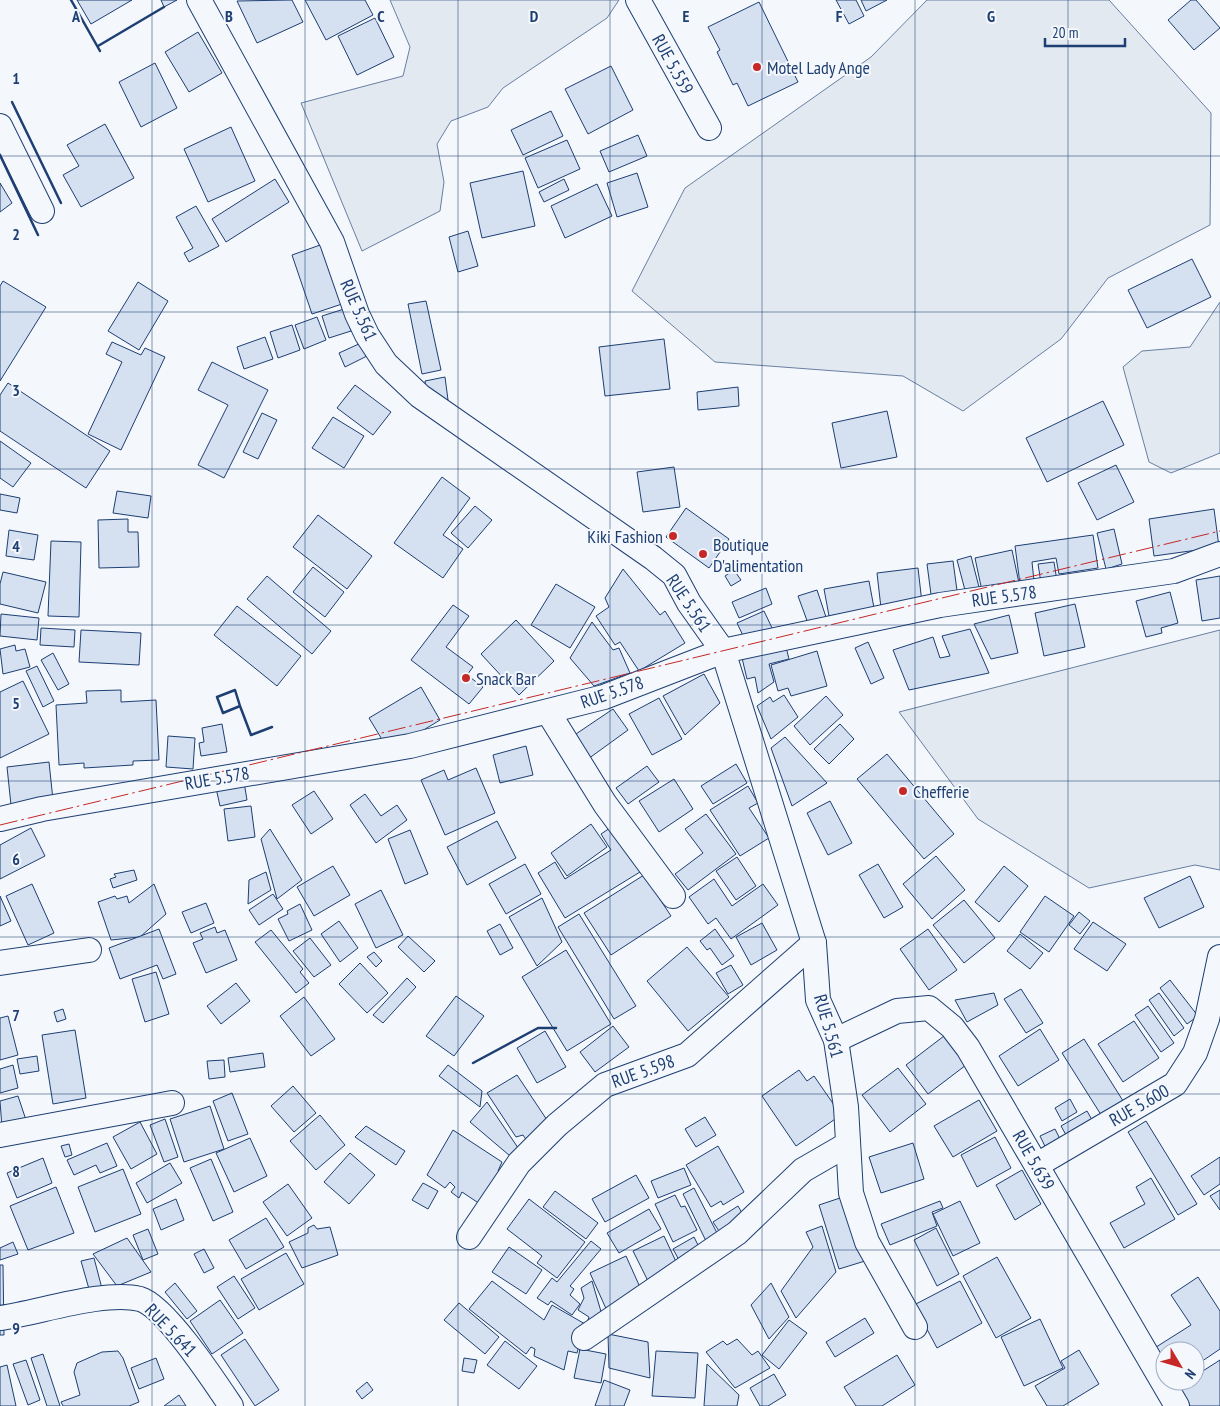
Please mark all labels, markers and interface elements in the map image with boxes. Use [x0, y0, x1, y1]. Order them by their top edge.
text: A [71, 6, 81, 26]
text: B [225, 6, 233, 26]
text: C [377, 6, 385, 26]
text: D [530, 6, 539, 26]
text: E [683, 6, 690, 26]
text: F [836, 6, 843, 26]
text: G [987, 6, 995, 26]
scale bar [1045, 15, 1125, 47]
text: 20 m [1052, 23, 1078, 42]
street label: RUE 5.559 [647, 30, 699, 98]
place label: Motel Lady Ange [767, 56, 870, 79]
marker: Motel Lady Ange [751, 61, 763, 73]
text: 1 [12, 68, 20, 88]
text: 2 [12, 224, 20, 244]
street label: RUE 5.561 [335, 276, 383, 344]
text: 3 [12, 380, 20, 400]
place label: Kiki Fashion [587, 525, 663, 548]
marker: Kiki Fashion [667, 530, 679, 542]
place label: Boutique D'alimentation [713, 533, 803, 577]
text: 4 [12, 536, 20, 556]
marker: Boutique D'alimentation [697, 548, 709, 560]
street label: RUE 5.561 [661, 570, 717, 636]
street label: RUE 5.578 [970, 580, 1038, 612]
place label: Snack Bar [476, 667, 536, 690]
street label: RUE 5.578 [577, 671, 647, 713]
marker: Snack Bar [460, 672, 472, 684]
text: 5 [12, 693, 20, 713]
street label: RUE 5.578 [183, 761, 251, 795]
place label: Chefferie [913, 780, 969, 803]
marker: Chefferie [897, 785, 909, 797]
text: 6 [12, 849, 20, 869]
street label: RUE 5.561 [809, 992, 849, 1060]
text: 7 [12, 1005, 20, 1025]
street label: RUE 5.598 [608, 1049, 678, 1093]
street label: RUE 5.600 [1105, 1079, 1173, 1131]
street label: RUE 5.639 [1008, 1126, 1060, 1194]
text: 8 [12, 1161, 20, 1181]
street label: RUE 5.641 [140, 1299, 202, 1361]
text: 9 [12, 1318, 20, 1338]
north arrow [1155, 1341, 1205, 1391]
text: N [1181, 1365, 1200, 1383]

